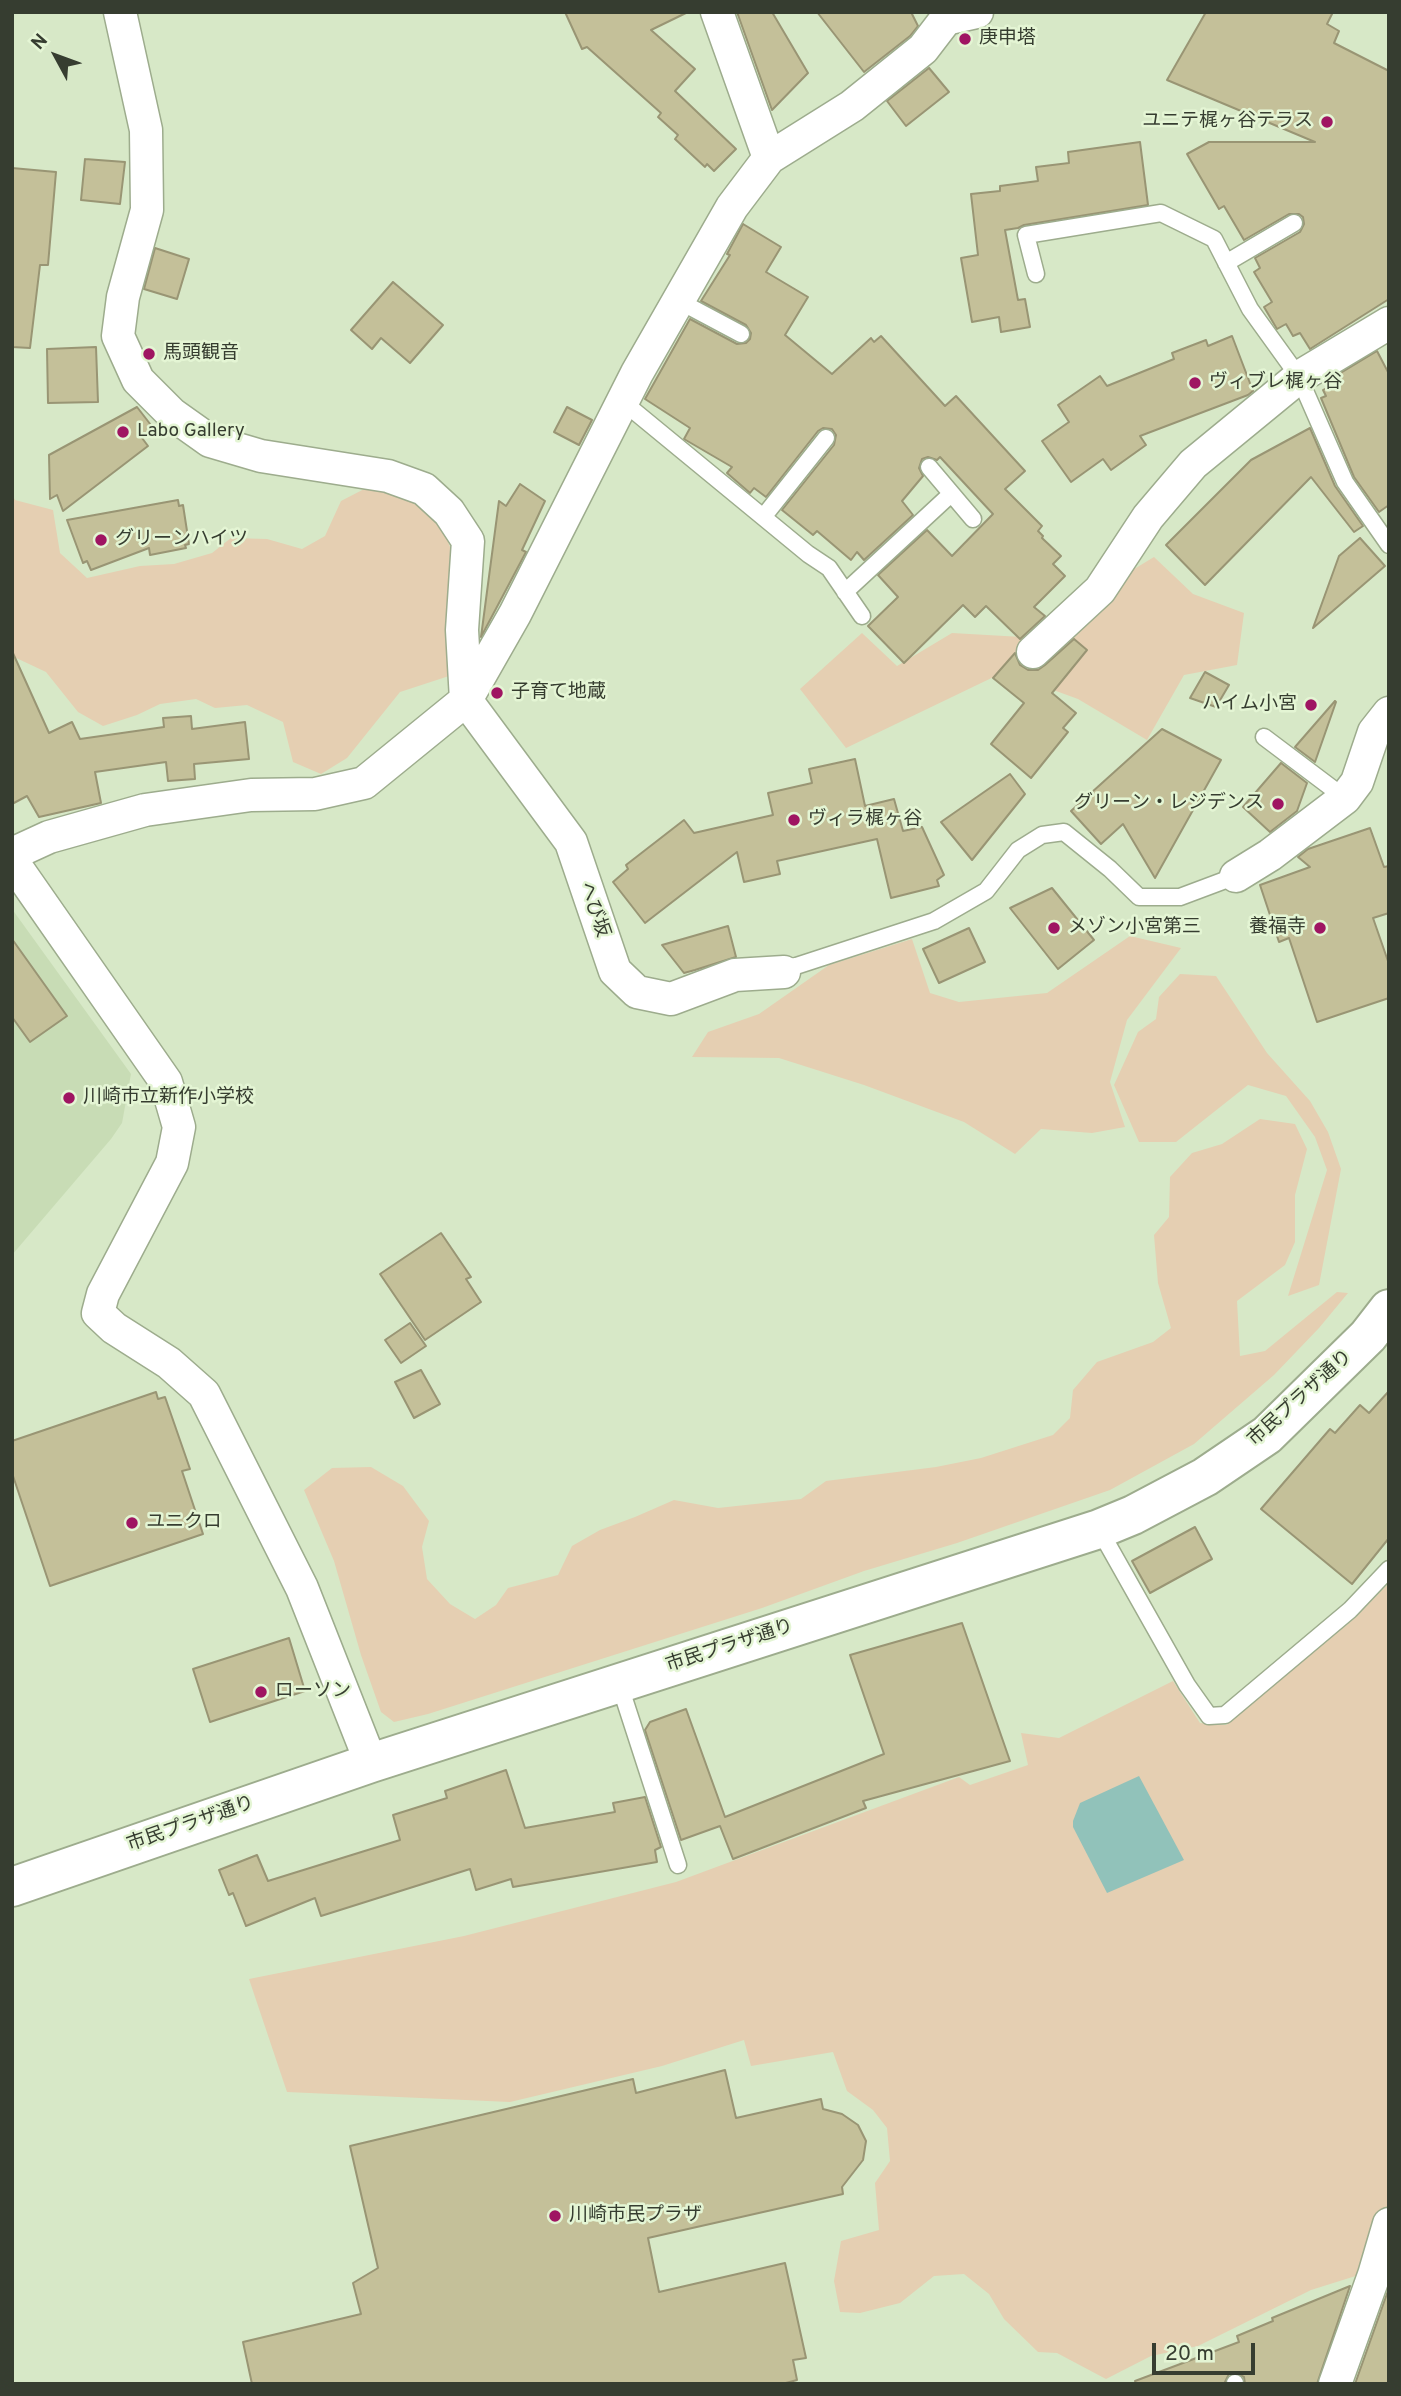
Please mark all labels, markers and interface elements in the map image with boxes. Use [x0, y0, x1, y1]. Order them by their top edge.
north arrow [21, 21, 91, 91]
place label: 庚申塔 [979, 28, 1036, 50]
text: N [27, 29, 54, 55]
marker: 庚申塔 [957, 31, 973, 47]
place label: ユニテ梶ヶ谷テラス [1142, 111, 1313, 133]
marker: ユニテ梶ヶ谷テラス [1319, 114, 1335, 130]
place label: 馬頭観音 [163, 343, 239, 365]
marker: 馬頭観音 [141, 346, 157, 362]
place label: ヴィブレ梶ヶ谷 [1209, 372, 1342, 394]
marker: ヴィブレ梶ヶ谷 [1187, 375, 1203, 391]
place label: Labo Gallery [137, 421, 245, 443]
marker: Labo Gallery [115, 424, 131, 440]
place label: グリーンハイツ [115, 529, 248, 551]
marker: グリーンハイツ [93, 532, 109, 548]
place label: 子育て地蔵 [511, 682, 606, 704]
marker: 子育て地蔵 [489, 685, 505, 701]
place label: ハイム小宮 [1202, 694, 1297, 716]
marker: ハイム小宮 [1303, 697, 1319, 713]
place label: グリーン・レジデンス [1074, 793, 1264, 815]
marker: グリーン・レジデンス [1270, 796, 1286, 812]
place label: ヴィラ梶ヶ谷 [808, 809, 922, 831]
marker: ヴィラ梶ヶ谷 [786, 812, 802, 828]
street label: へび坂 [573, 879, 613, 941]
place label: メゾン小宮第三 [1068, 917, 1201, 939]
place label: 養福寺 [1249, 917, 1306, 939]
marker: メゾン小宮第三 [1046, 920, 1062, 936]
marker: 養福寺 [1312, 920, 1328, 936]
place label: 川崎市立新作小学校 [83, 1087, 254, 1109]
marker: 川崎市立新作小学校 [61, 1090, 77, 1106]
street label: 市民プラザ通り [1244, 1346, 1358, 1452]
place label: ユニクロ [146, 1512, 222, 1534]
marker: ユニクロ [124, 1515, 140, 1531]
street label: 市民プラザ通り [663, 1616, 797, 1678]
place label: ローソン [275, 1681, 351, 1703]
marker: ローソン [253, 1684, 269, 1700]
street label: 市民プラザ通り [124, 1793, 258, 1857]
place label: 川崎市民プラザ [569, 2205, 702, 2227]
marker: 川崎市民プラザ [547, 2208, 563, 2224]
scale bar [1156, 2330, 1259, 2374]
text: 20 m [1165, 2341, 1214, 2368]

